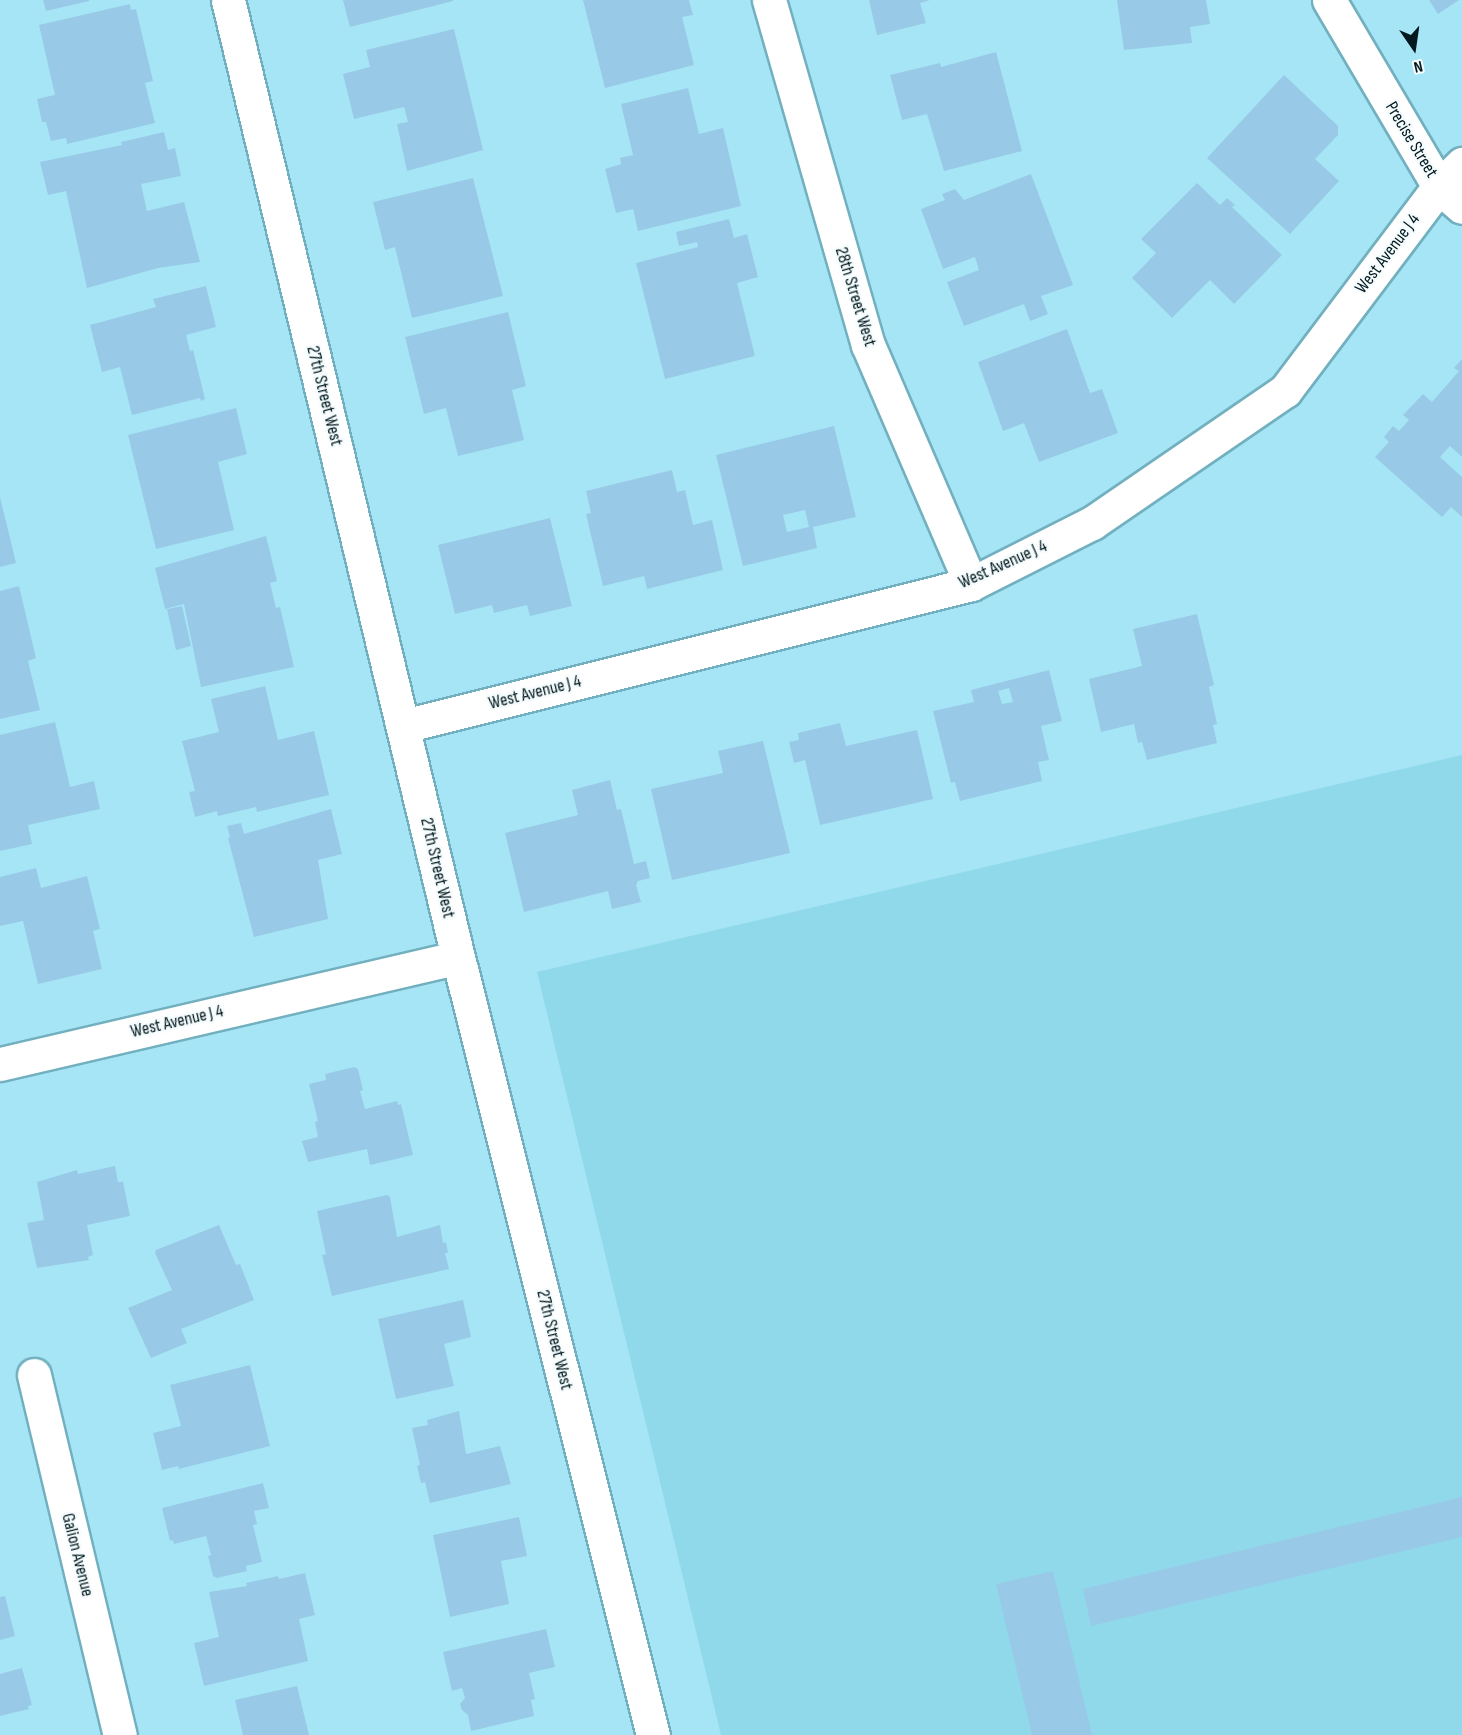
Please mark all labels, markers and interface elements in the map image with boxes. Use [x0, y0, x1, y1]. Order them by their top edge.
north arrow [1384, 18, 1444, 78]
text: N [1412, 56, 1424, 76]
street label: Precise Street [1380, 98, 1442, 182]
street label: West Avenue J 4 [1351, 210, 1425, 298]
street label: 28th Street West [830, 245, 880, 349]
street label: 27th Street West [301, 344, 347, 448]
street label: West Avenue J 4 [955, 536, 1051, 594]
street label: West Avenue J 4 [487, 671, 583, 715]
street label: 27th Street West [415, 816, 459, 920]
street label: West Avenue J 4 [129, 1001, 225, 1043]
street label: 27th Street West [531, 1288, 577, 1392]
street label: Galion Avenue [56, 1511, 98, 1599]

